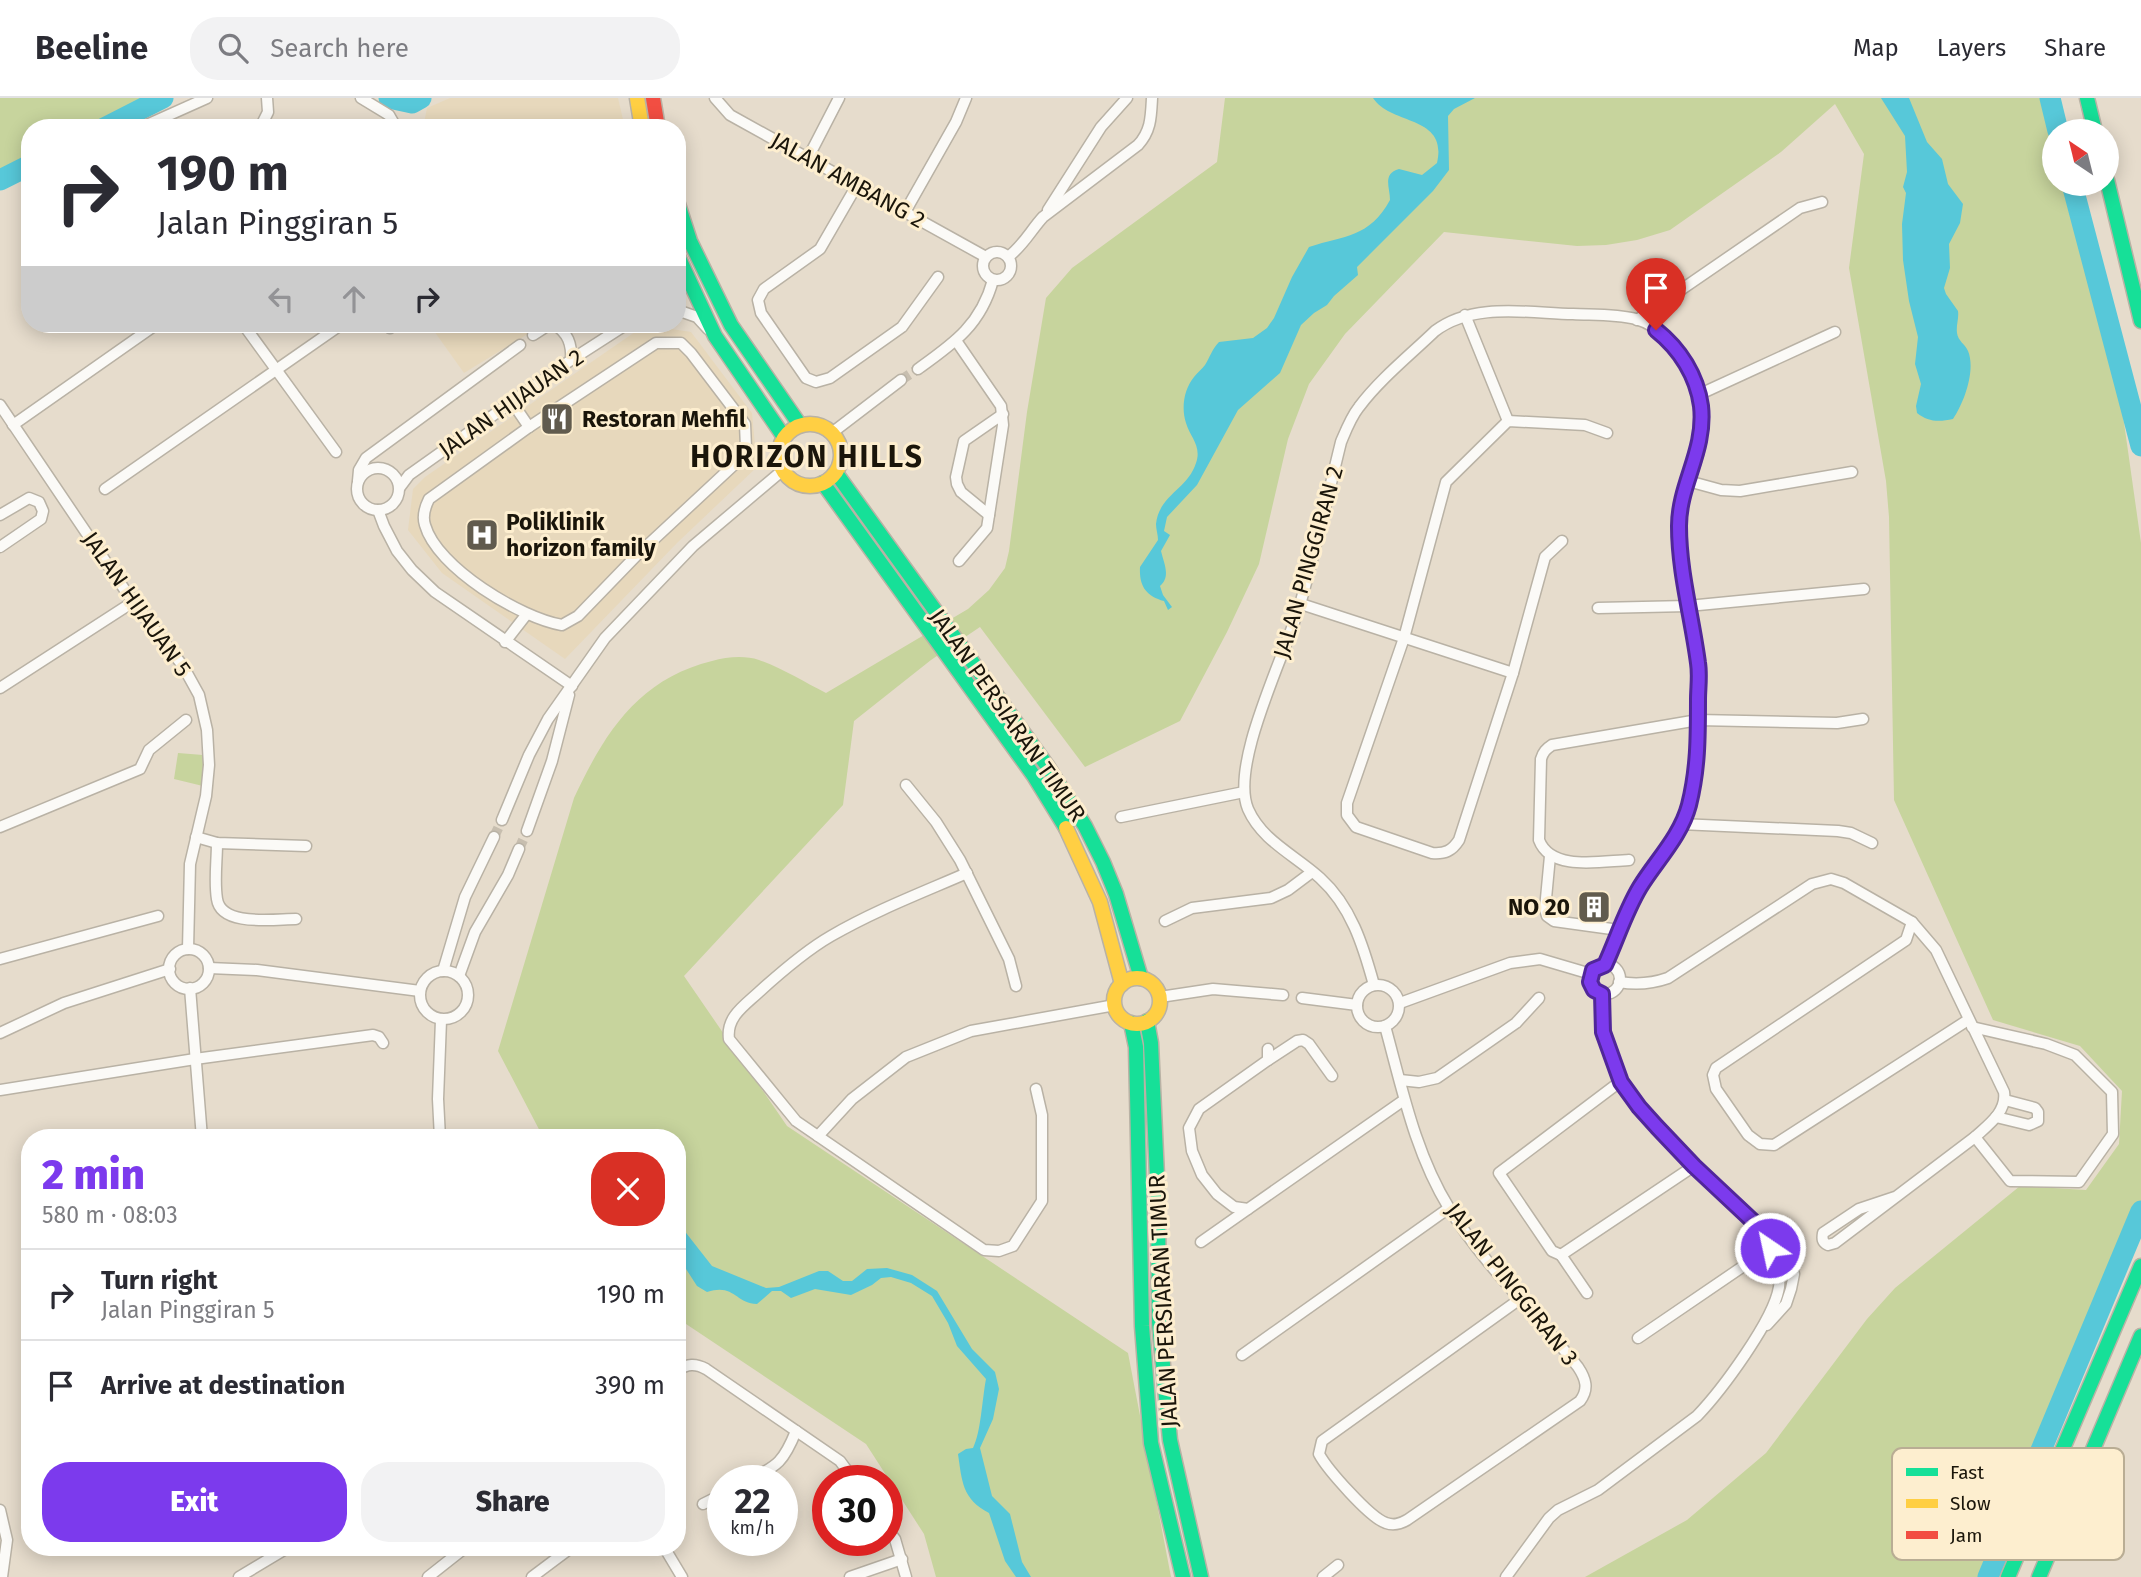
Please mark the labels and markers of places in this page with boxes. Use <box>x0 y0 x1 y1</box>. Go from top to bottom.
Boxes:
pin <box>1626 258 1686 330</box>
restaurant icon: Restoran Mehfil <box>538 400 576 438</box>
place label: Restoran Mehfil <box>582 405 746 433</box>
place label: Poliklinik horizon family <box>506 508 657 562</box>
hospital icon: Poliklinik horizon family <box>463 516 501 554</box>
building icon: NO 20 <box>1575 888 1613 926</box>
place label: NO 20 <box>1508 893 1570 921</box>

